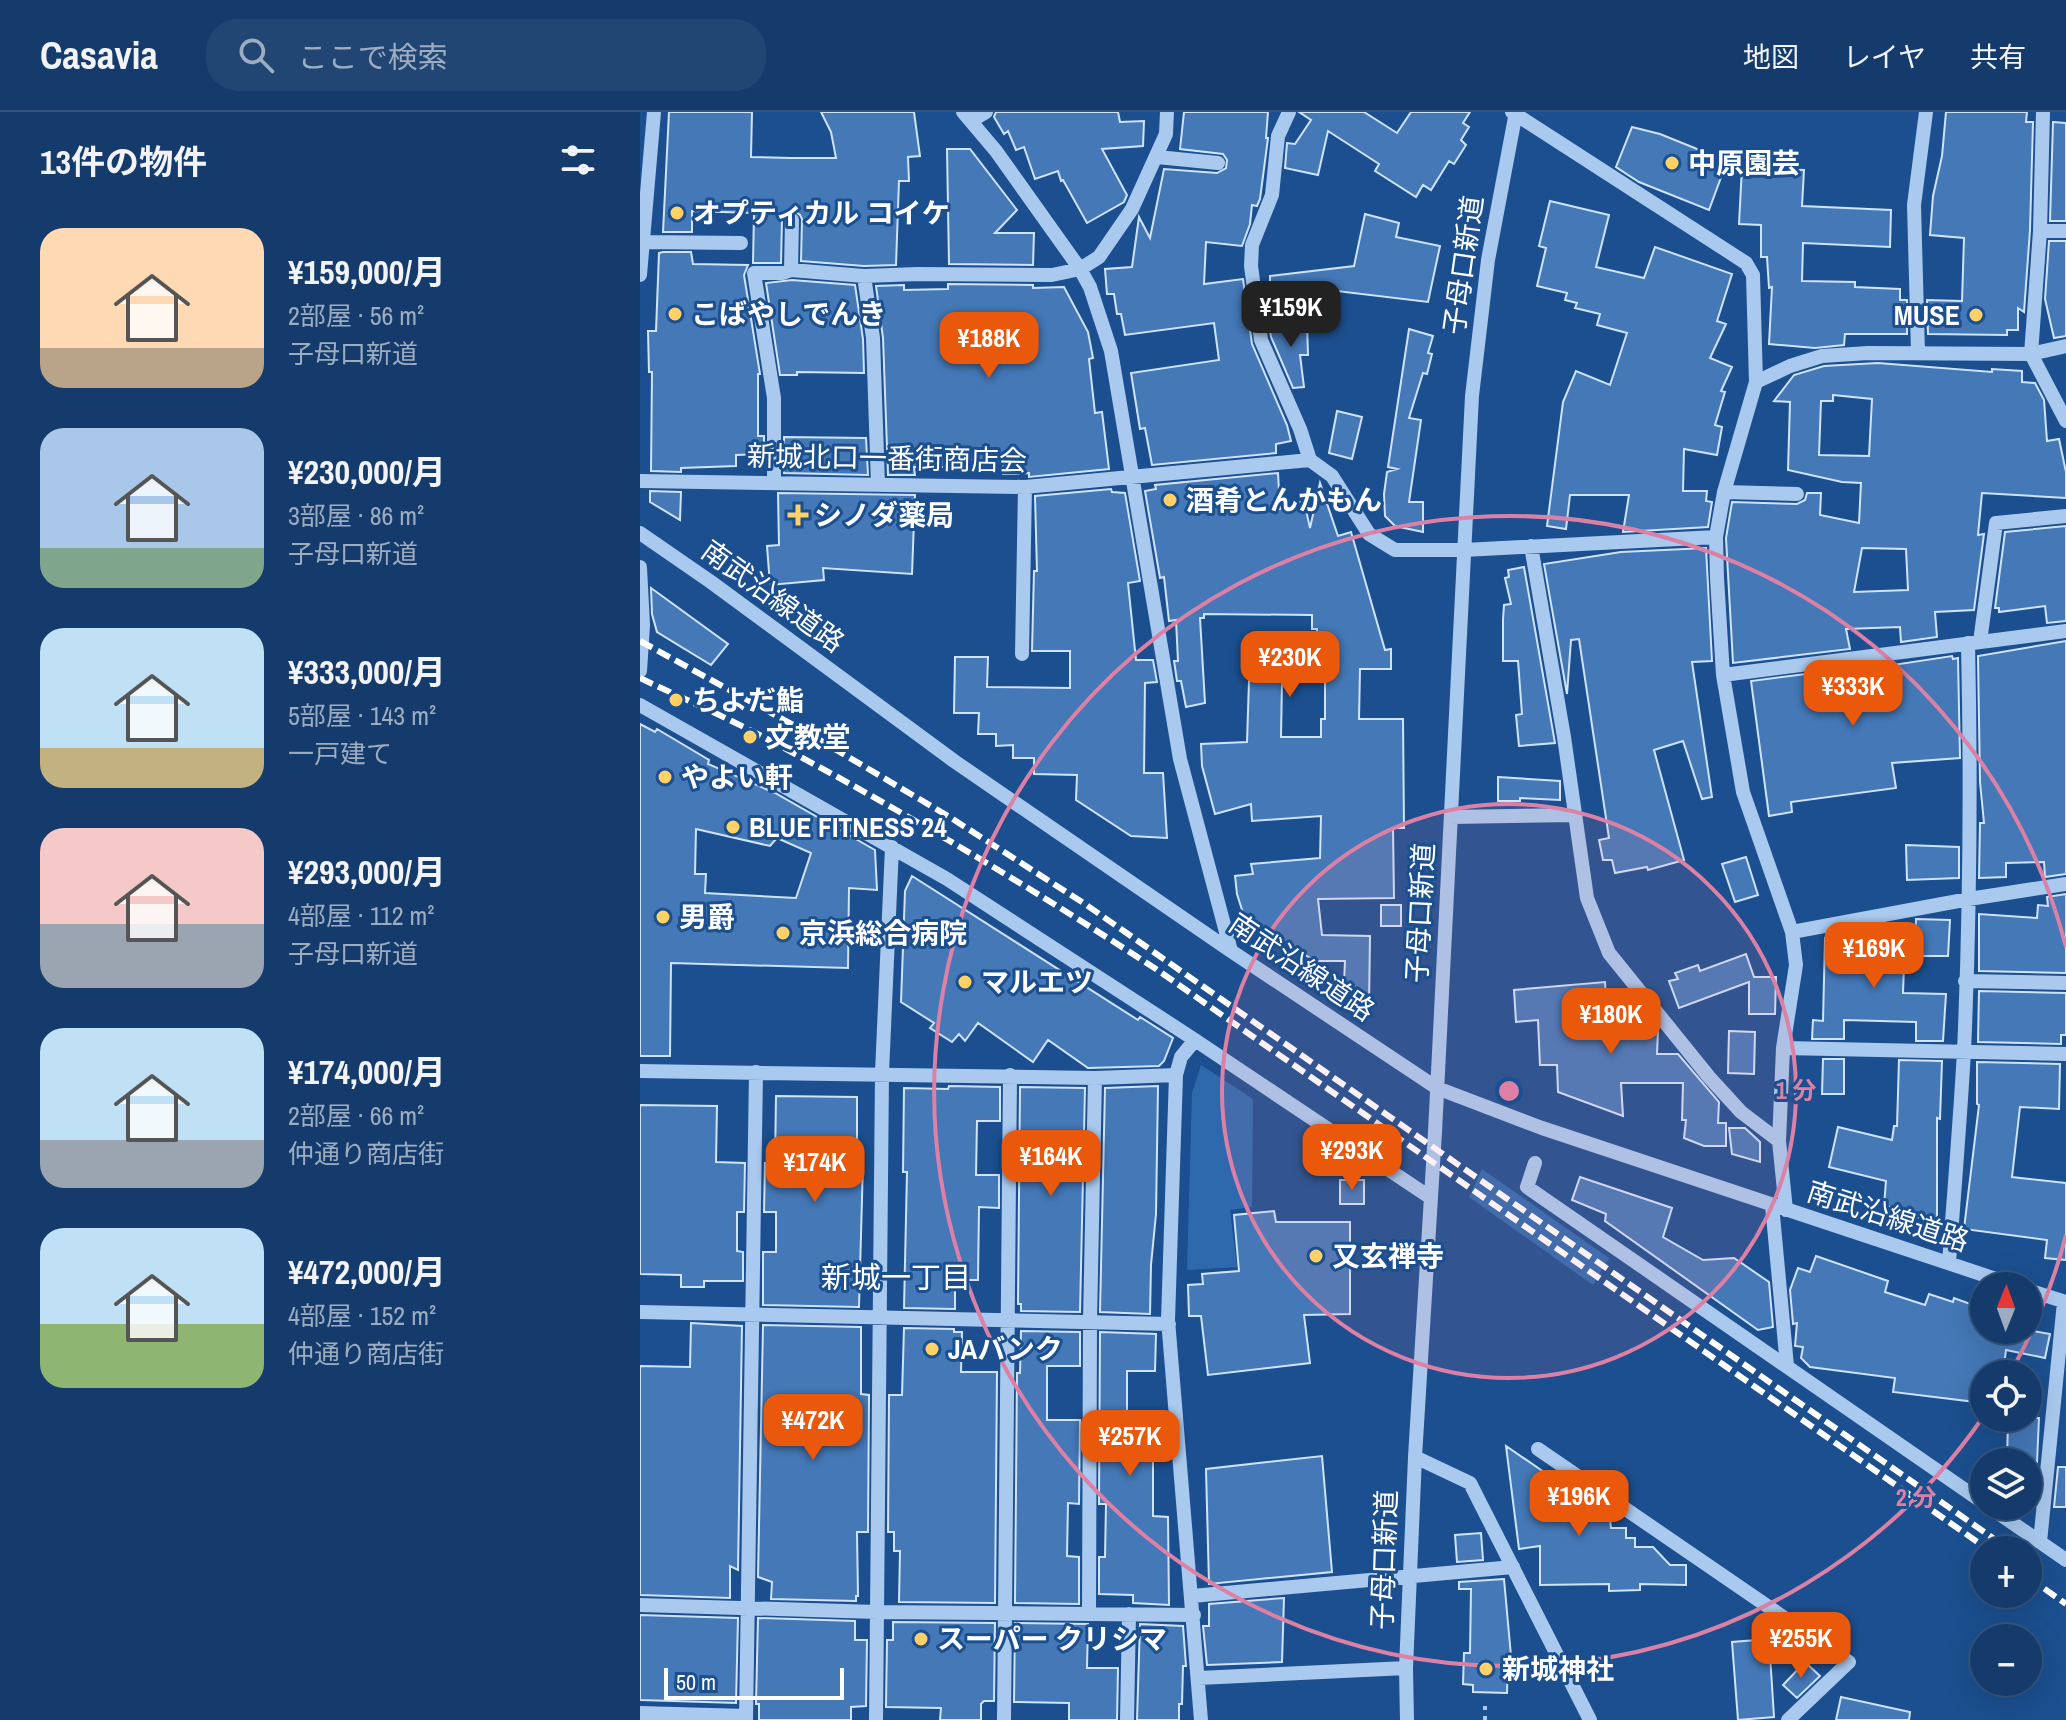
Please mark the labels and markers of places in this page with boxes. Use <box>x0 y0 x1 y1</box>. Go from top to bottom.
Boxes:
place label: 中原園芸 <box>1688 144 1800 182</box>
marker: 中原園芸 <box>1663 154 1681 172</box>
place label: オプティカル コイケ <box>693 194 950 232</box>
marker: オプティカル コイケ <box>668 204 686 222</box>
pin: ¥159K <box>1235 281 1347 349</box>
place label: こばやしでんき <box>691 295 886 333</box>
place label: MUSE <box>1894 296 1960 334</box>
marker: こばやしでんき <box>666 305 684 323</box>
marker: MUSE <box>1967 306 1985 324</box>
pin: ¥188K <box>933 312 1045 380</box>
place label: 酒肴とんかもん <box>1186 481 1382 519</box>
marker: 酒肴とんかもん <box>1161 491 1179 509</box>
place label: シノダ薬局 <box>814 496 954 534</box>
marker: シノダ薬局 <box>789 506 807 524</box>
pin: ¥230K <box>1234 631 1346 699</box>
pin: ¥333K <box>1797 660 1909 728</box>
place label: ちよだ鮨 <box>692 681 804 719</box>
marker: ちよだ鮨 <box>667 691 685 709</box>
place label: 文教堂 <box>766 718 850 756</box>
marker: 文教堂 <box>741 728 759 746</box>
place label: やよい軒 <box>681 758 793 796</box>
marker: やよい軒 <box>656 768 674 786</box>
place label: BLUE FITNESS 24 <box>749 808 947 846</box>
marker: BLUE FITNESS 24 <box>724 818 742 836</box>
place label: 男爵 <box>679 898 735 936</box>
marker: 男爵 <box>654 908 672 926</box>
place label: 京浜総合病院 <box>799 914 967 952</box>
pin: ¥169K <box>1818 922 1930 990</box>
marker: 京浜総合病院 <box>774 924 792 942</box>
place label: マルエツ <box>981 963 1093 1001</box>
marker: マルエツ <box>956 973 974 991</box>
pin: ¥180K <box>1555 988 1667 1056</box>
centre of rings <box>1495 1077 1523 1105</box>
pin: ¥293K <box>1296 1124 1408 1192</box>
pin: ¥164K <box>995 1130 1107 1198</box>
pin: ¥174K <box>759 1136 871 1204</box>
place label: 又玄禅寺 <box>1332 1237 1444 1275</box>
marker: 又玄禅寺 <box>1307 1247 1325 1265</box>
place label: JAバンク <box>948 1330 1063 1368</box>
marker: JAバンク <box>923 1340 941 1358</box>
pin: ¥472K <box>757 1394 869 1462</box>
pin: ¥257K <box>1074 1410 1186 1478</box>
pin: ¥196K <box>1523 1470 1635 1538</box>
pin: ¥255K <box>1745 1612 1857 1680</box>
place label: スーパー クリシマ <box>937 1620 1167 1658</box>
marker: スーパー クリシマ <box>912 1630 930 1648</box>
place label: 新城神社 <box>1502 1650 1614 1688</box>
marker: 新城神社 <box>1477 1660 1495 1678</box>

